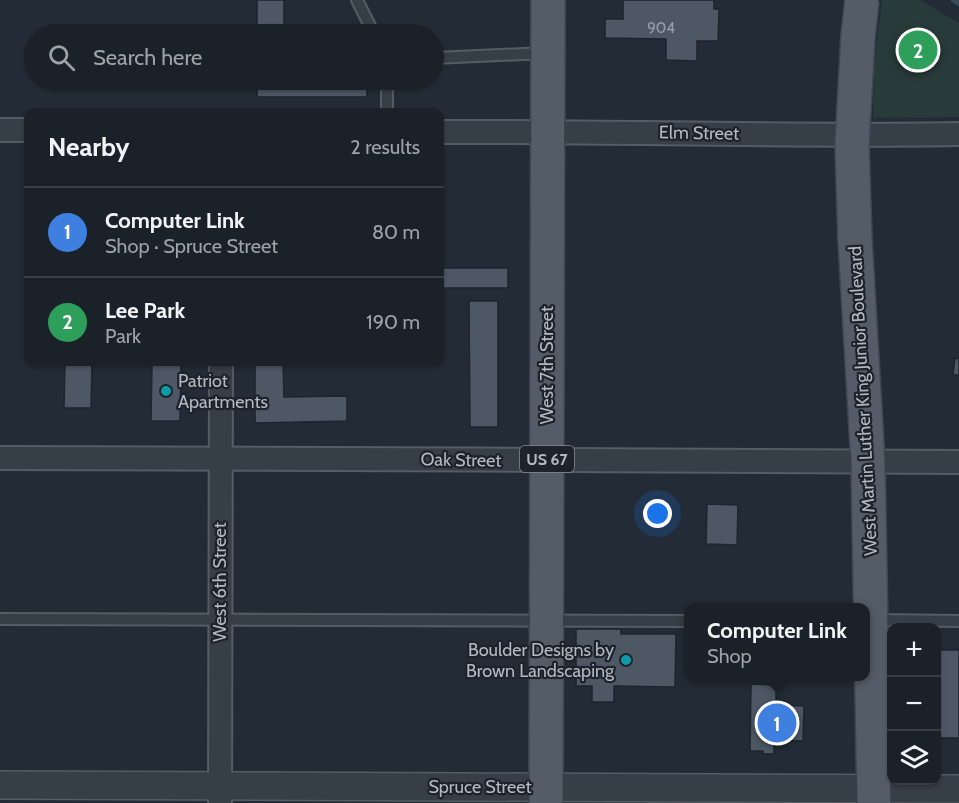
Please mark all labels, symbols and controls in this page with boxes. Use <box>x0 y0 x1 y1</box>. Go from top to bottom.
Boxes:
house number: 904 <box>647 19 675 37</box>
search box <box>24 24 444 90</box>
pin: 2 <box>898 28 938 72</box>
icon: search <box>45 41 78 74</box>
text: Search here <box>93 44 202 71</box>
street label: Elm Street <box>659 121 739 145</box>
text: Nearby <box>48 131 129 163</box>
text: 2 results <box>350 135 420 159</box>
text: Computer Link <box>105 207 245 234</box>
text: 1 <box>64 220 71 244</box>
text: 80 m <box>372 220 420 244</box>
text: Shop · Spruce Street <box>105 234 278 258</box>
street label: West Martin Luther King Junior Boulevard <box>844 246 882 556</box>
text: Lee Park <box>105 297 185 324</box>
street label: West 7th Street <box>536 306 558 424</box>
text: 2 <box>62 310 73 334</box>
text: 190 m <box>366 310 420 334</box>
text: Park <box>105 324 141 348</box>
place label: Patriot Apartments <box>178 370 268 413</box>
marker: Patriot Apartments <box>159 384 173 398</box>
road number: US 67 <box>520 446 574 472</box>
street label: Oak Street <box>420 448 502 472</box>
your location <box>643 499 672 528</box>
street label: West 6th Street <box>209 522 231 642</box>
popup <box>684 603 870 681</box>
text: Computer Link <box>707 617 847 644</box>
map controls <box>887 623 941 785</box>
button: + <box>887 623 941 677</box>
place label: Boulder Designs by Brown Landscaping <box>466 639 615 682</box>
text: Shop <box>707 644 752 668</box>
marker: Boulder Designs by Brown Landscaping <box>619 653 633 667</box>
button: − <box>887 677 941 731</box>
pin: 1 <box>758 700 796 746</box>
button: layers <box>887 731 941 785</box>
street label: Spruce Street <box>428 776 532 798</box>

